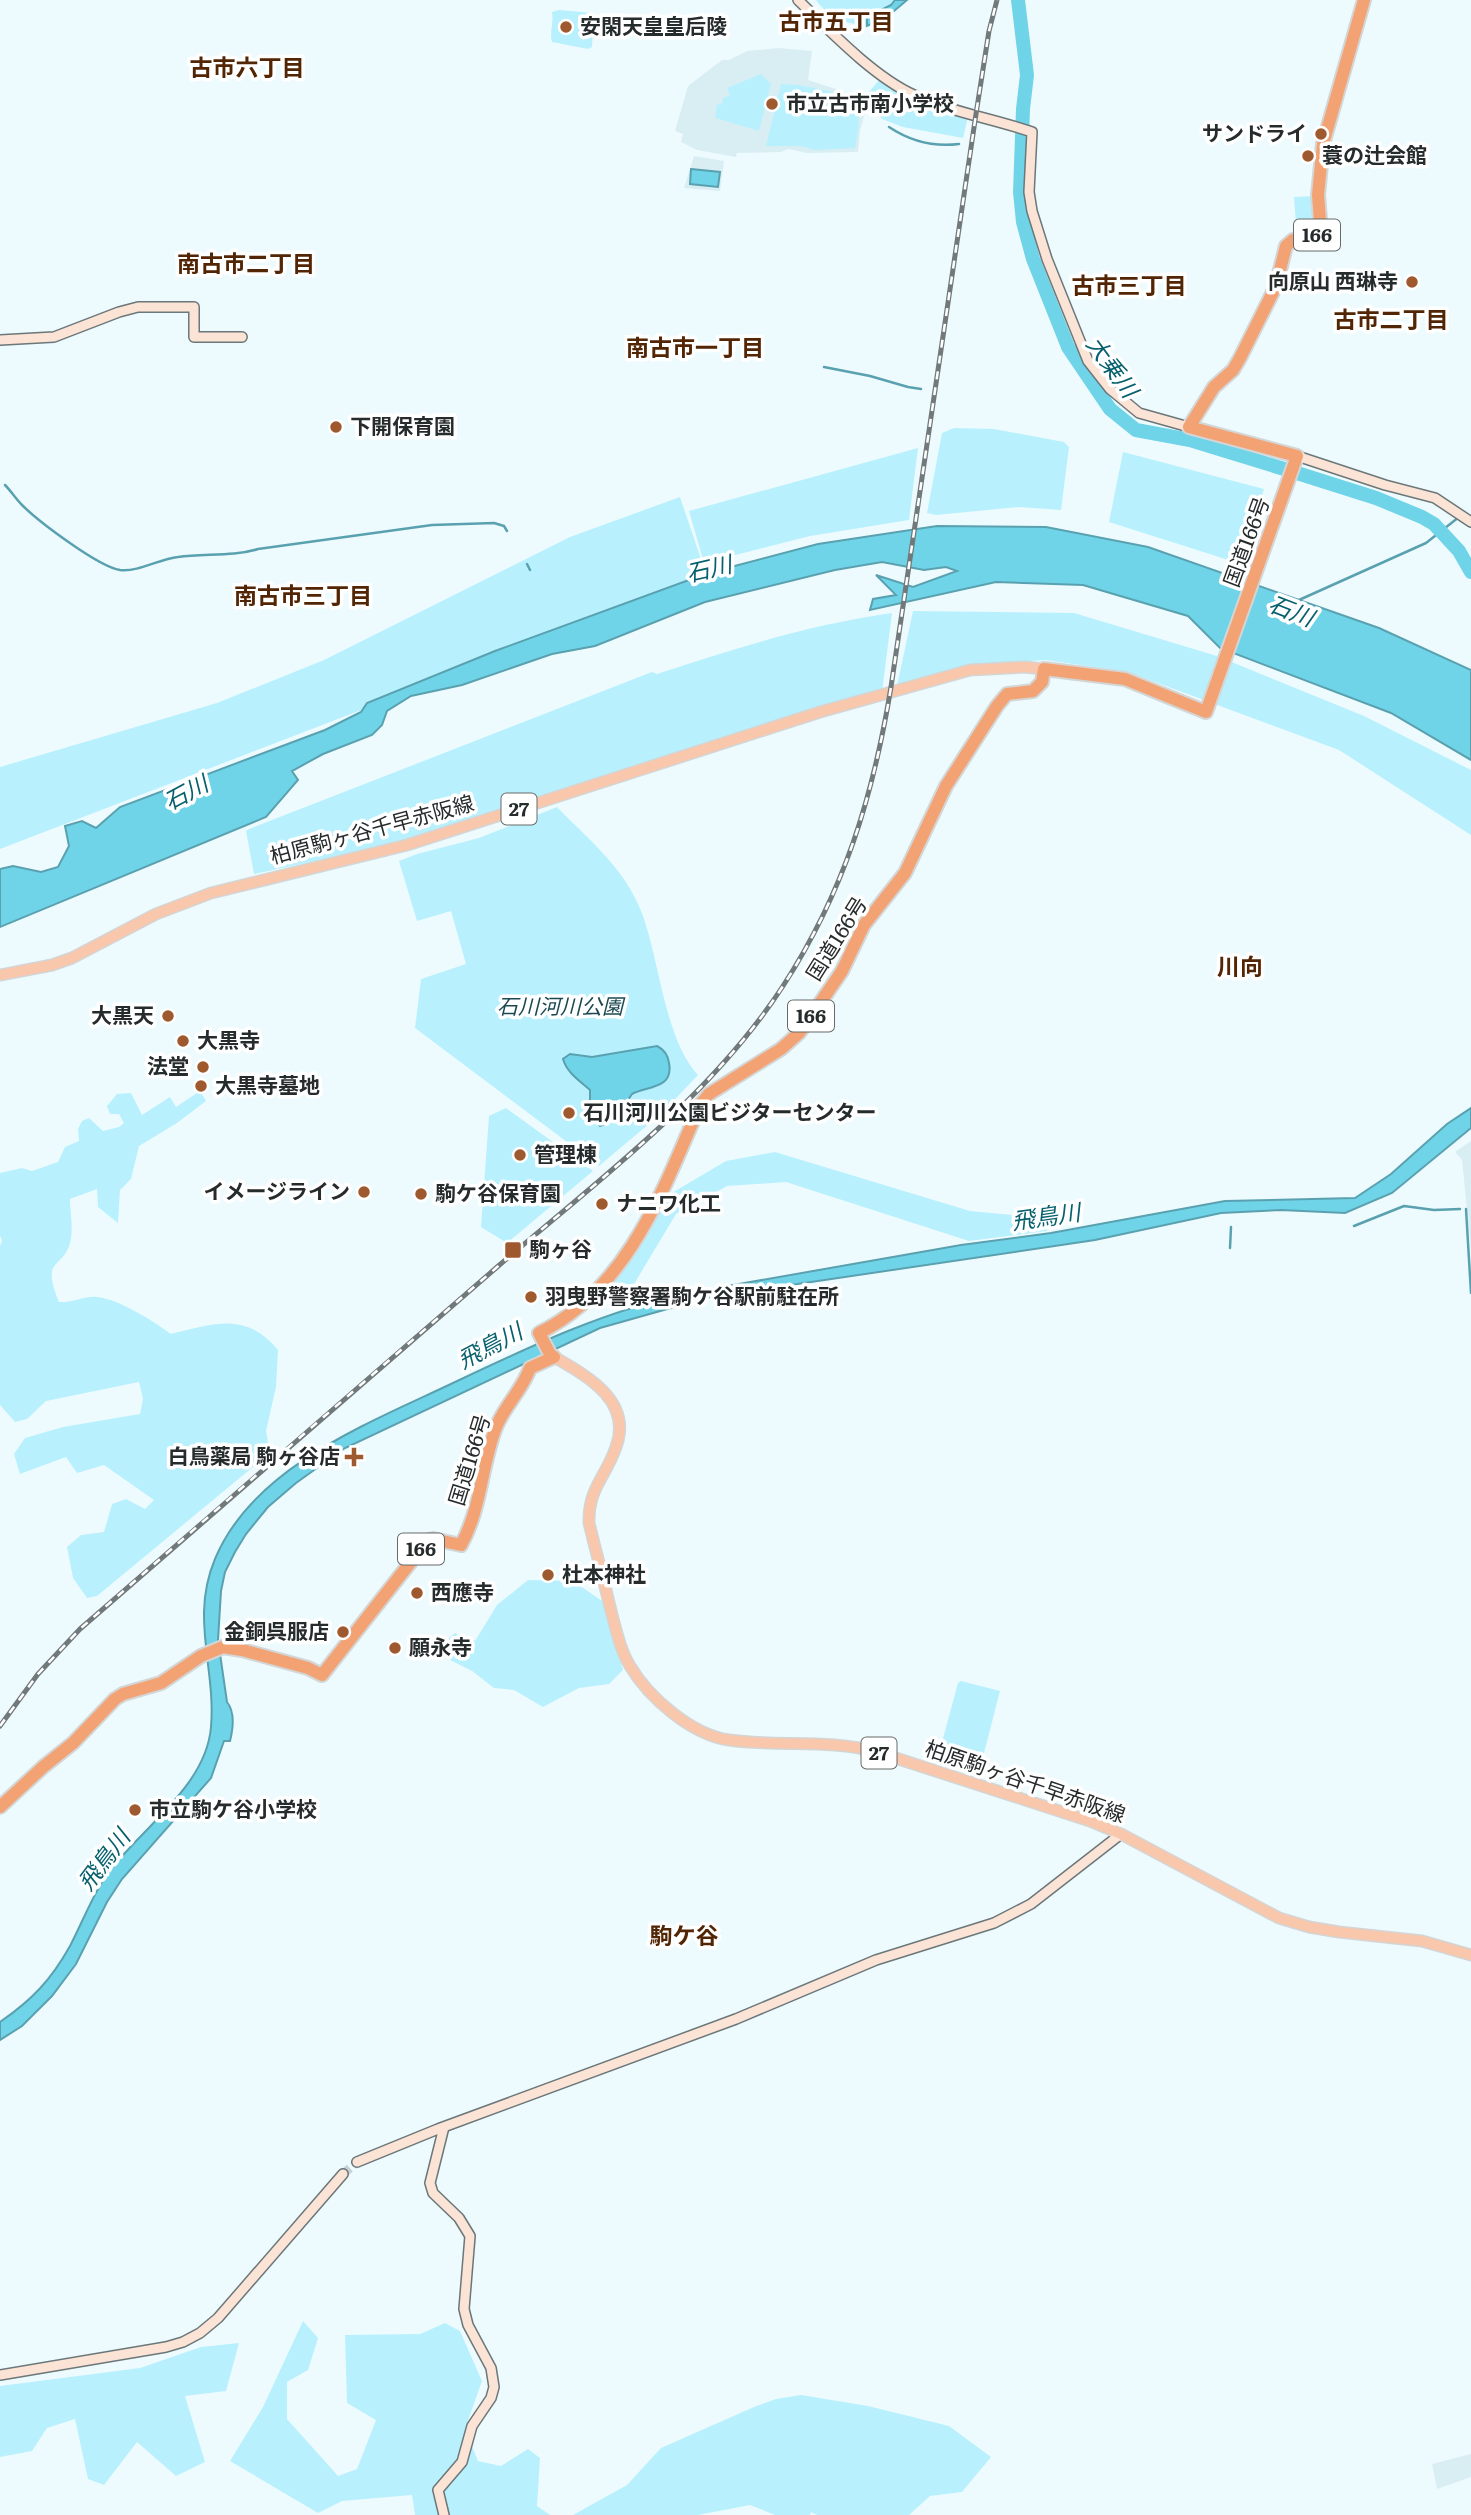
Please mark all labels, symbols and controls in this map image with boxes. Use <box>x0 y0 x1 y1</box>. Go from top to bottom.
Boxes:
district label: 古市五丁目 <box>779 3 894 37</box>
place label: 安閑天皇皇后陵 <box>580 9 727 40</box>
marker: 安閑天皇皇后陵 <box>558 19 574 35</box>
district label: 古市六丁目 <box>190 49 305 83</box>
place label: 市立古市南小学校 <box>786 86 954 117</box>
marker: 市立古市南小学校 <box>764 96 780 112</box>
place label: サンドライ <box>1202 116 1307 147</box>
marker: サンドライ <box>1313 126 1329 142</box>
place label: 蓑の辻会館 <box>1322 138 1427 169</box>
marker: 蓑の辻会館 <box>1300 148 1316 164</box>
road number: 166 <box>1294 219 1340 250</box>
district label: 南古市二丁目 <box>177 245 315 279</box>
place label: 向原山 西琳寺 <box>1268 264 1398 295</box>
district label: 古市三丁目 <box>1072 267 1187 301</box>
marker: 向原山 西琳寺 <box>1404 274 1420 290</box>
district label: 古市二丁目 <box>1334 301 1449 335</box>
water label: 大乗川 <box>1080 328 1149 406</box>
district label: 南古市一丁目 <box>626 329 764 363</box>
place label: 下開保育園 <box>350 409 455 440</box>
marker: 下開保育園 <box>328 419 344 435</box>
street label: 国道166号 <box>1214 492 1275 591</box>
water label: 石川 <box>682 545 738 589</box>
district label: 南古市三丁目 <box>234 577 372 611</box>
water label: 石川 <box>1264 585 1322 634</box>
water label: 石川 <box>157 764 216 817</box>
street label: 柏原駒ヶ谷千早赤阪線 <box>266 785 477 870</box>
road number: 27 <box>502 794 536 824</box>
street label: 国道166号 <box>797 890 873 986</box>
district label: 川向 <box>1217 948 1263 982</box>
park label: 石川河川公園 <box>497 989 626 1020</box>
place label: 大黒天 <box>91 998 154 1029</box>
road number: 166 <box>788 1000 834 1032</box>
marker: 大黒天 <box>160 1008 176 1024</box>
place label: 大黒寺 <box>197 1023 260 1054</box>
marker: 大黒寺 <box>175 1033 191 1049</box>
place label: 法堂 <box>147 1049 189 1080</box>
marker: 法堂 <box>195 1059 211 1075</box>
place label: 大黒寺墓地 <box>215 1068 320 1099</box>
marker: 大黒寺墓地 <box>193 1078 209 1094</box>
place label: 石川河川公園ビジターセンター <box>583 1095 877 1126</box>
marker: 石川河川公園ビジターセンター <box>561 1105 577 1121</box>
place label: 管理棟 <box>534 1137 597 1168</box>
marker: 管理棟 <box>512 1147 528 1163</box>
place label: イメージライン <box>203 1174 350 1205</box>
place label: 駒ケ谷保育園 <box>435 1176 561 1207</box>
marker: イメージライン <box>356 1184 372 1200</box>
marker: 駒ケ谷保育園 <box>413 1186 429 1202</box>
place label: ナニワ化工 <box>616 1186 721 1217</box>
water label: 飛鳥川 <box>1009 1193 1085 1237</box>
marker: ナニワ化工 <box>594 1196 610 1212</box>
place label: 駒ヶ谷 <box>529 1232 592 1263</box>
marker: 駒ヶ谷 <box>503 1240 523 1260</box>
place label: 羽曳野警察署駒ケ谷駅前駐在所 <box>545 1279 839 1310</box>
marker: 羽曳野警察署駒ケ谷駅前駐在所 <box>523 1289 539 1305</box>
water label: 飛鳥川 <box>451 1312 530 1375</box>
street label: 国道166号 <box>439 1410 496 1509</box>
place label: 白鳥薬局 駒ヶ谷店 <box>168 1439 340 1470</box>
marker: 白鳥薬局 駒ヶ谷店 <box>346 1449 362 1465</box>
road number: 166 <box>398 1534 444 1564</box>
place label: 杜本神社 <box>562 1557 646 1588</box>
marker: 杜本神社 <box>540 1567 556 1583</box>
place label: 西應寺 <box>431 1575 494 1606</box>
marker: 西應寺 <box>409 1585 425 1601</box>
place label: 金銅呉服店 <box>224 1614 329 1645</box>
marker: 金銅呉服店 <box>335 1624 351 1640</box>
place label: 願永寺 <box>409 1630 472 1661</box>
marker: 願永寺 <box>387 1640 403 1656</box>
street label: 柏原駒ヶ谷千早赤阪線 <box>921 1731 1130 1828</box>
road number: 27 <box>862 1737 896 1768</box>
place label: 市立駒ケ谷小学校 <box>149 1792 317 1823</box>
marker: 市立駒ケ谷小学校 <box>127 1802 143 1818</box>
water label: 飛鳥川 <box>68 1819 139 1897</box>
district label: 駒ケ谷 <box>650 1917 719 1951</box>

